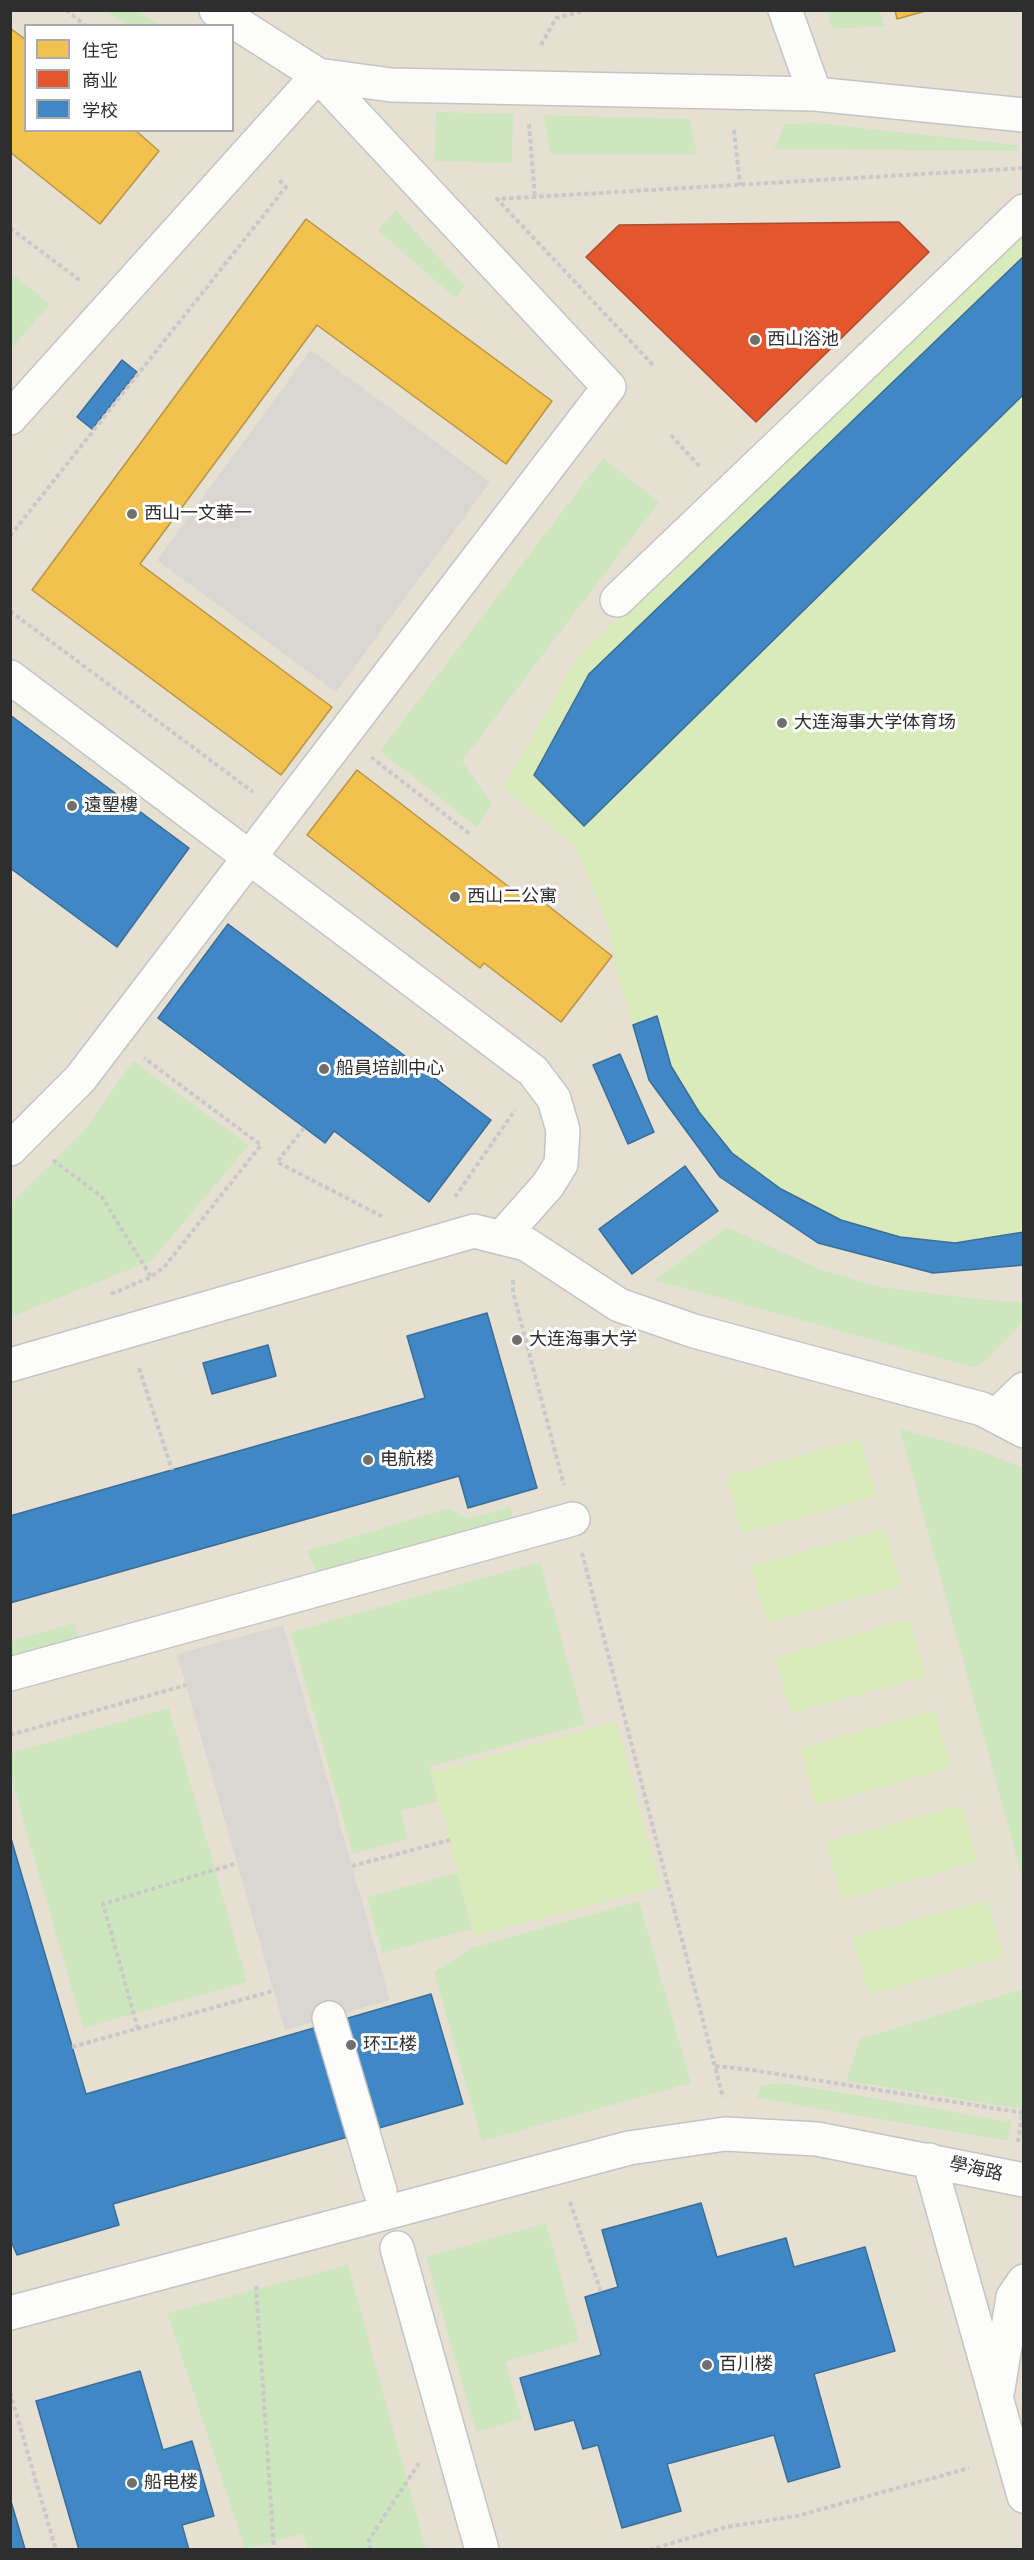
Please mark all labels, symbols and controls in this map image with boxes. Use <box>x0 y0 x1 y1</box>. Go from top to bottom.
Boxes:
legend <box>24 24 234 132</box>
text: 住宅 <box>82 41 118 62</box>
text: 商业 <box>82 71 118 92</box>
text: 学校 <box>82 101 118 122</box>
place label: 西山浴池 <box>767 329 839 351</box>
marker: 西山浴池 <box>748 333 762 347</box>
place label: 西山一文華一 <box>144 503 252 525</box>
marker: 西山一文華一 <box>125 507 139 521</box>
place label: 大连海事大学体育场 <box>794 712 956 734</box>
marker: 大连海事大学体育场 <box>775 716 789 730</box>
place label: 遠朢樓 <box>84 795 138 817</box>
marker: 遠朢樓 <box>65 799 79 813</box>
place label: 西山二公寓 <box>467 886 557 908</box>
marker: 西山二公寓 <box>448 890 462 904</box>
place label: 船員培訓中心 <box>336 1058 444 1080</box>
marker: 船員培訓中心 <box>317 1062 331 1076</box>
place label: 大连海事大学 <box>529 1329 637 1351</box>
marker: 大连海事大学 <box>510 1333 524 1347</box>
place label: 电航楼 <box>380 1449 434 1471</box>
marker: 电航楼 <box>361 1453 375 1467</box>
place label: 环工楼 <box>363 2034 417 2056</box>
marker: 环工楼 <box>344 2038 358 2052</box>
street label: 學海路 <box>947 2154 1005 2186</box>
place label: 百川楼 <box>719 2354 773 2376</box>
marker: 百川楼 <box>700 2358 714 2372</box>
place label: 船电楼 <box>144 2472 198 2494</box>
marker: 船电楼 <box>125 2476 139 2490</box>

